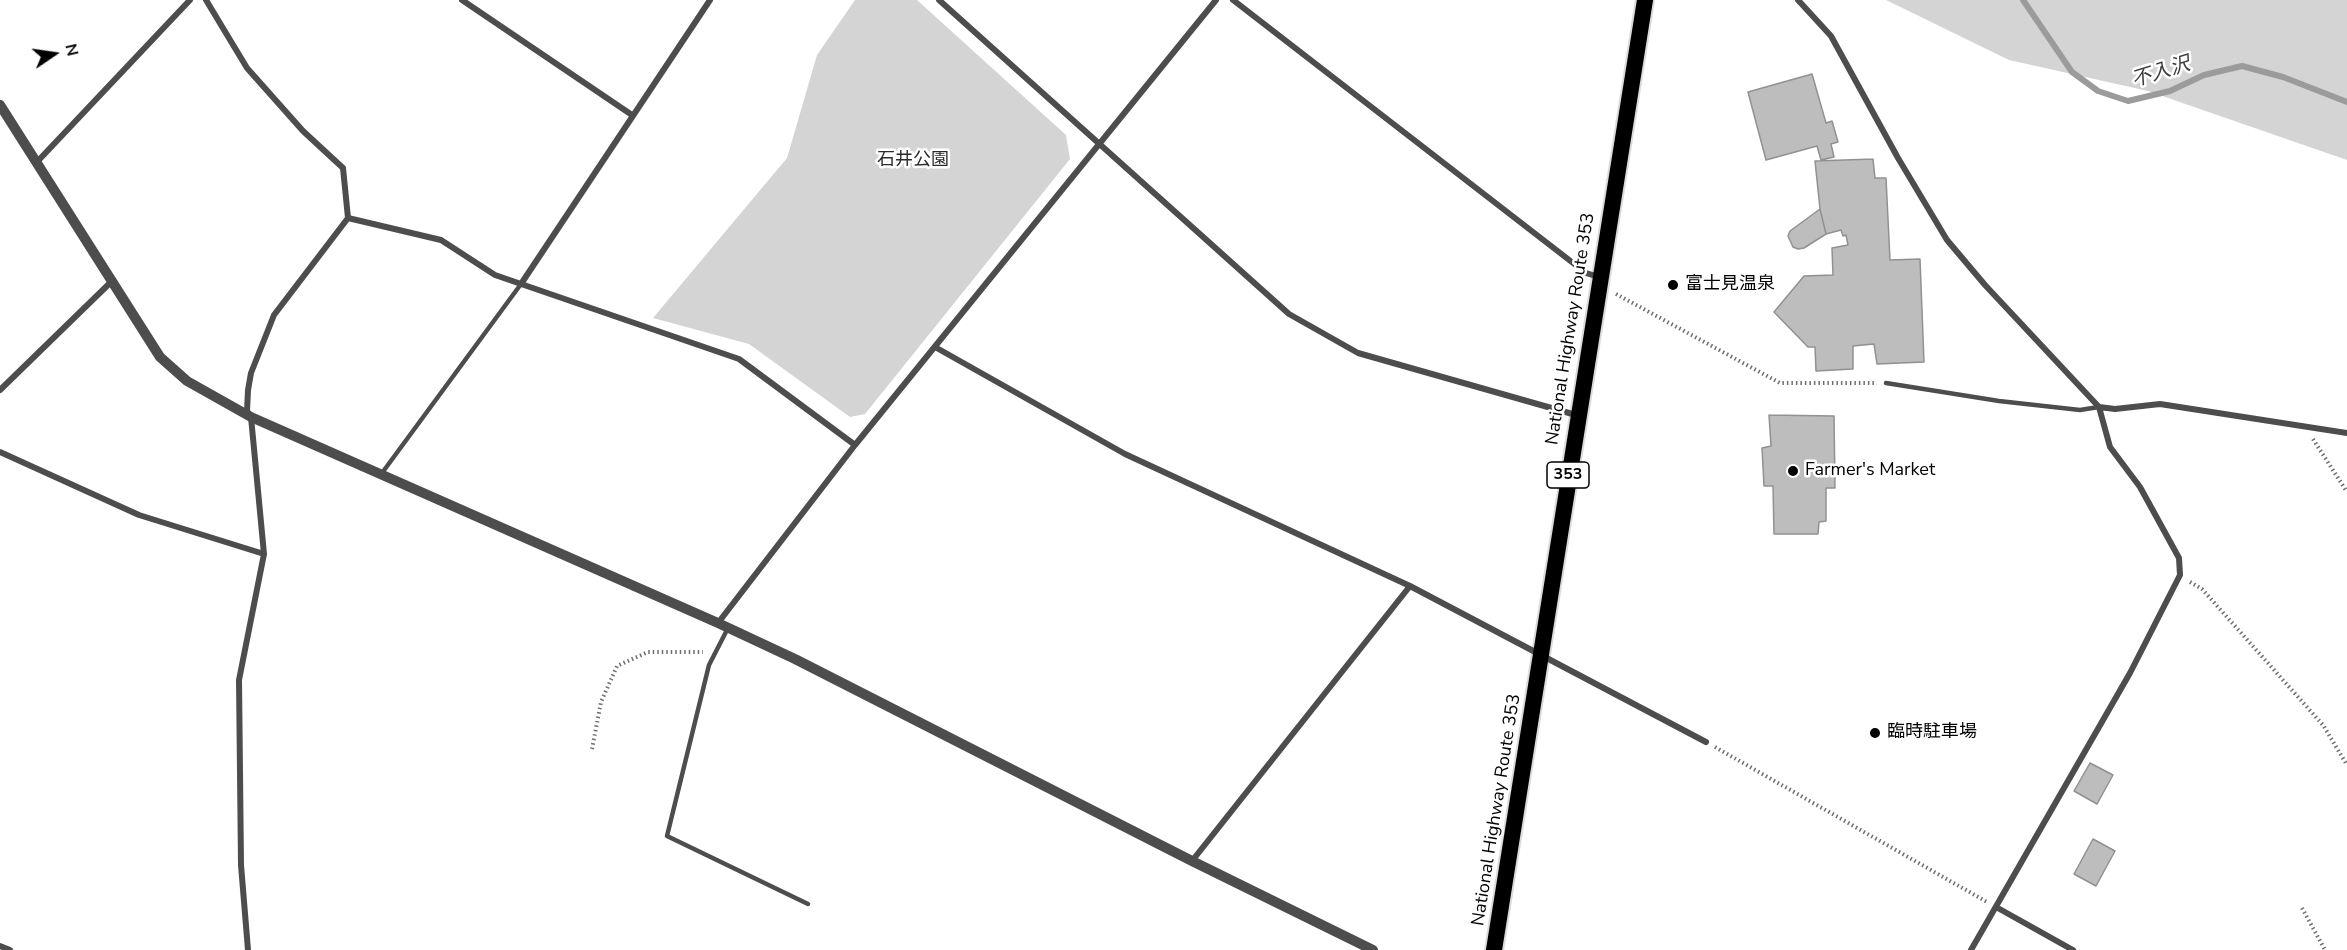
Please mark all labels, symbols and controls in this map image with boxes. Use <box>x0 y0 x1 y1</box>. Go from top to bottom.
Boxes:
north arrow <box>24 24 84 84</box>
text: N <box>59 42 84 58</box>
water label: 不入沢 <box>2129 53 2193 93</box>
park label: 石井公園 <box>877 150 949 172</box>
street label: National Highway Route 353 <box>1542 211 1600 447</box>
place label: 富士見温泉 <box>1685 274 1775 296</box>
marker: 富士見温泉 <box>1666 278 1680 292</box>
place label: Farmer's Market <box>1805 460 1935 482</box>
road number: 353 <box>1547 462 1589 488</box>
marker: Farmer's Market <box>1786 464 1800 478</box>
street label: National Highway Route 353 <box>1468 692 1526 928</box>
place label: 臨時駐車場 <box>1887 722 1977 744</box>
marker: 臨時駐車場 <box>1868 726 1882 740</box>

